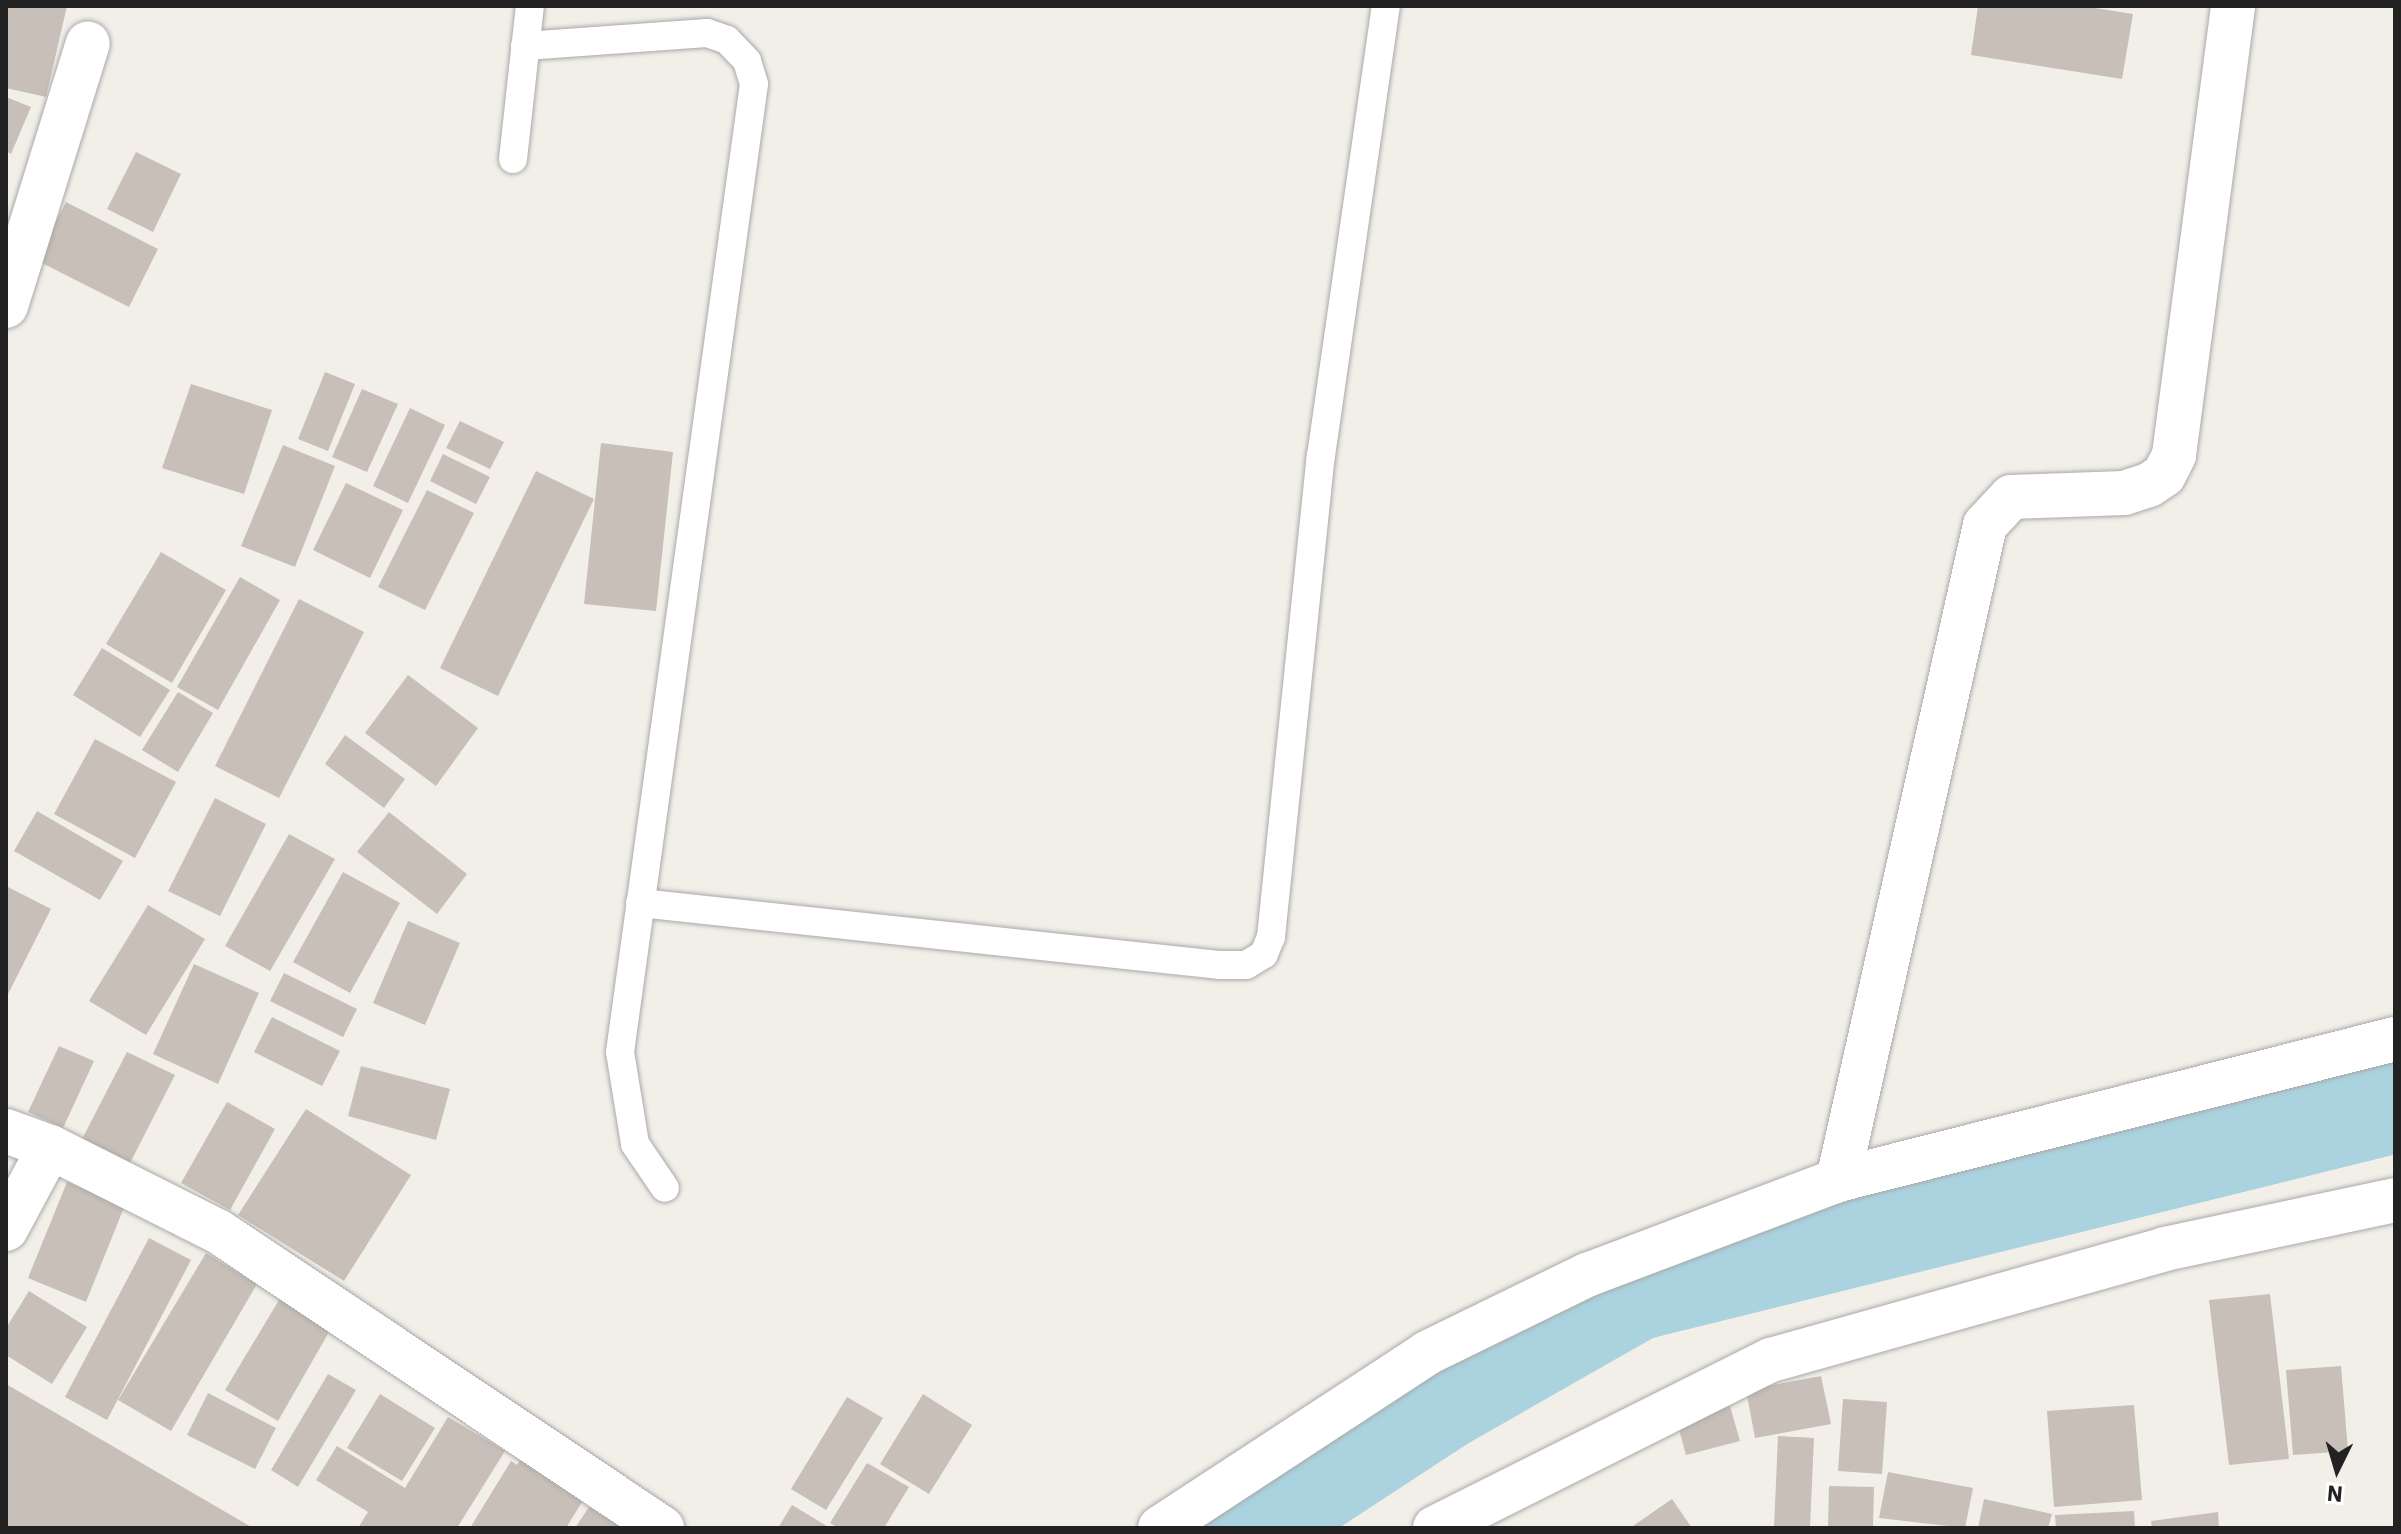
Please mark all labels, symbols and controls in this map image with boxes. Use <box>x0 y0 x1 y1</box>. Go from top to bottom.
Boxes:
north arrow <box>2297 1430 2377 1510</box>
text: N <box>2326 1479 2344 1510</box>

